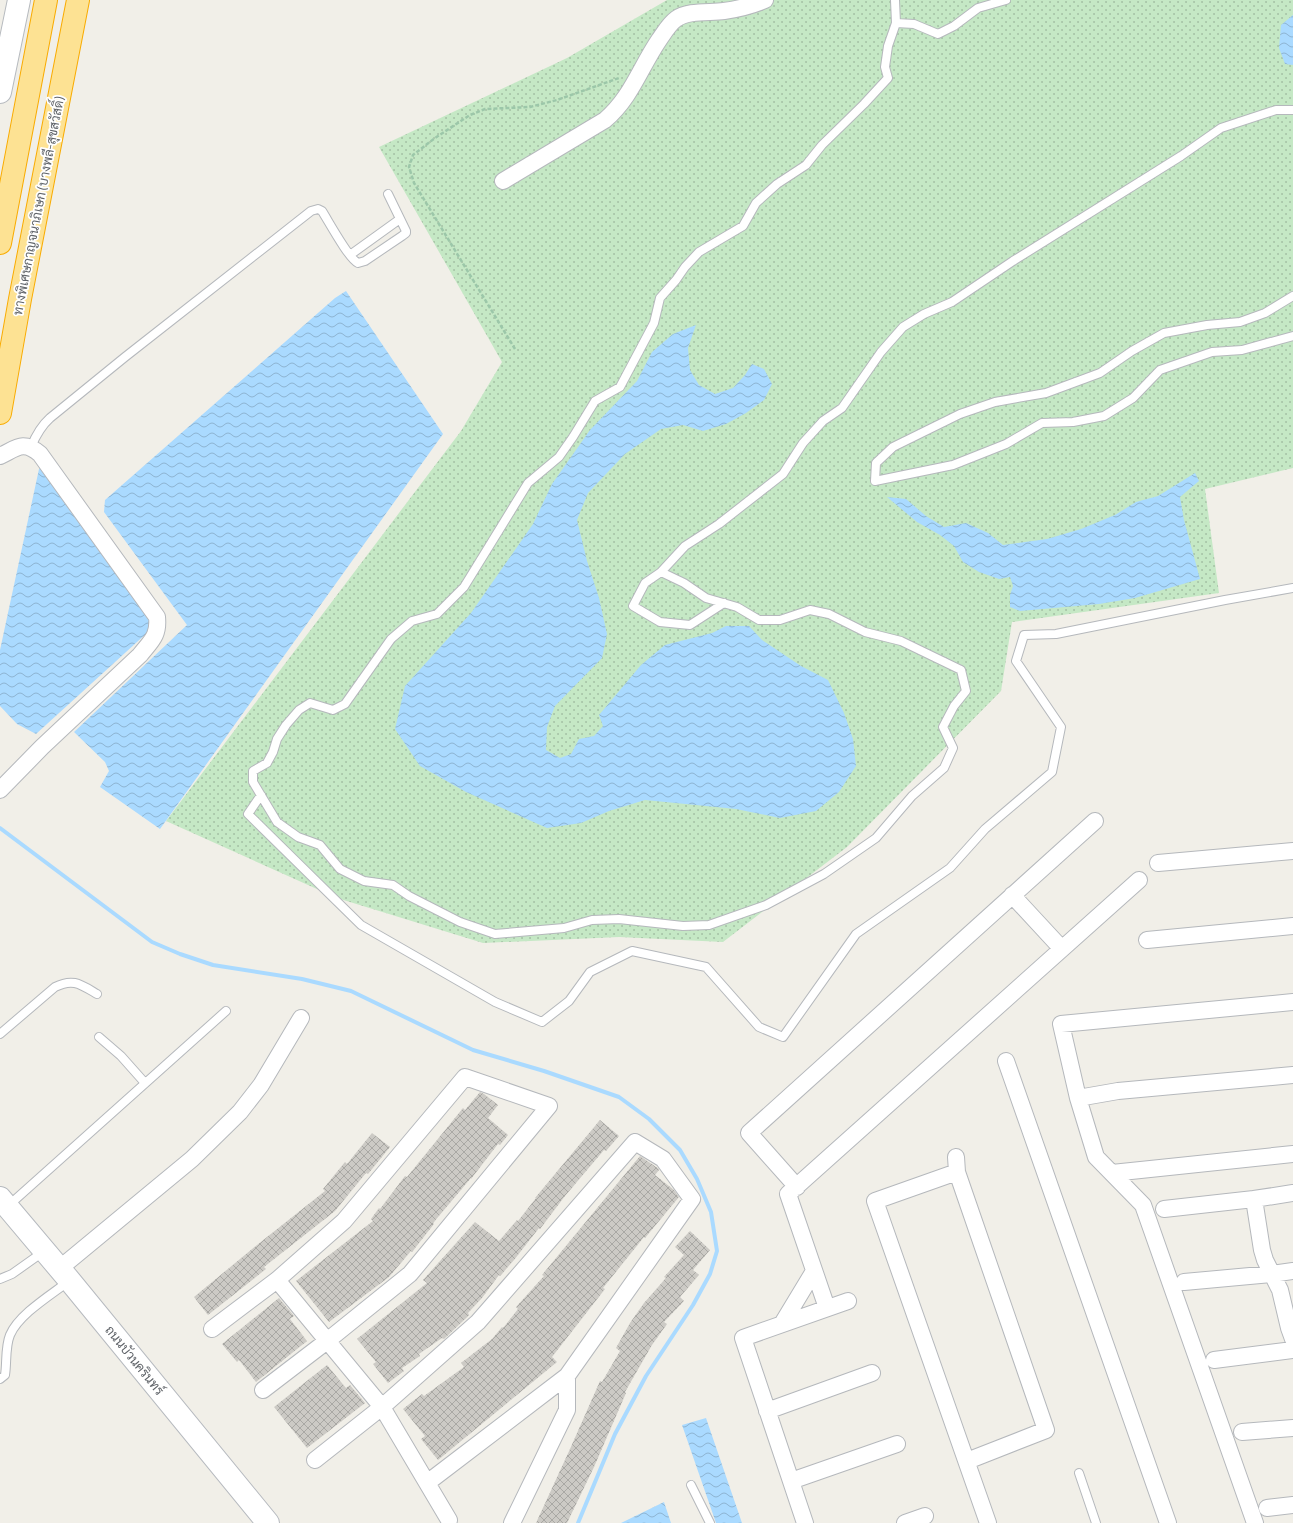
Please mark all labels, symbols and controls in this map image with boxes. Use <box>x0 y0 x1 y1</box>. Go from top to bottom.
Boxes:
street label: ทางพิเศษกาญจนาภิเษก (บางพลี-สุขสวัสดิ์) <box>5 94 69 317</box>
street label: ถนนบัวนครินทร์ <box>102 1321 169 1398</box>

